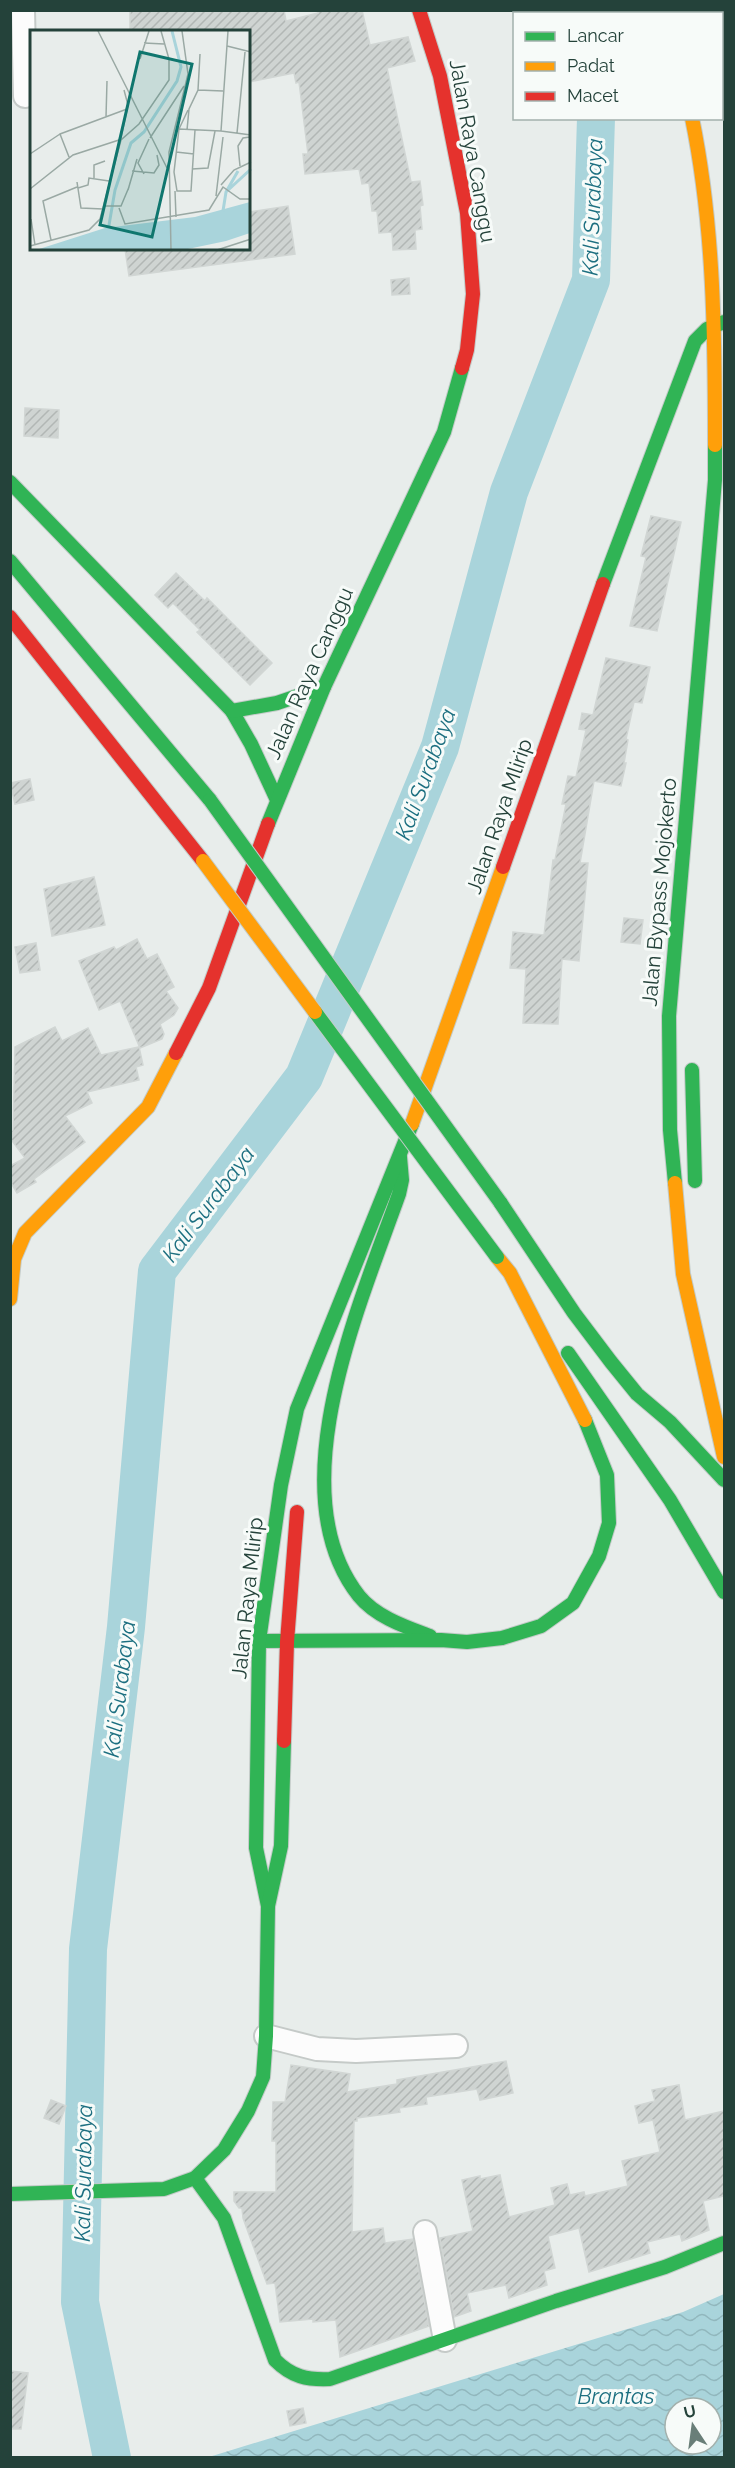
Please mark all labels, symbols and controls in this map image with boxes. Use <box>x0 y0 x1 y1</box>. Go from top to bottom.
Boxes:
legend <box>513 12 723 120</box>
text: Lancar <box>567 25 624 46</box>
inset map <box>30 30 250 250</box>
text: Padat <box>567 55 615 76</box>
street label: Jalan Raya Canggu <box>445 58 501 244</box>
text: Macet <box>567 85 619 106</box>
water label: Kali Surabaya <box>577 138 607 276</box>
street label: Jalan Raya Canggu <box>260 583 358 763</box>
water label: Kali Surabaya <box>389 705 461 843</box>
street label: Jalan Raya Mlirip <box>461 735 537 897</box>
street label: Jalan Bypass Mojokerto <box>637 777 681 1007</box>
water label: Kali Surabaya <box>156 1141 260 1267</box>
street label: Jalan Raya Mlirip <box>226 1516 268 1680</box>
water label: Kali Surabaya <box>98 1619 140 1759</box>
water label: Kali Surabaya <box>69 2104 97 2242</box>
water label: Brantas <box>577 2383 655 2409</box>
north arrow <box>663 2396 723 2456</box>
text: U <box>682 2401 698 2422</box>

